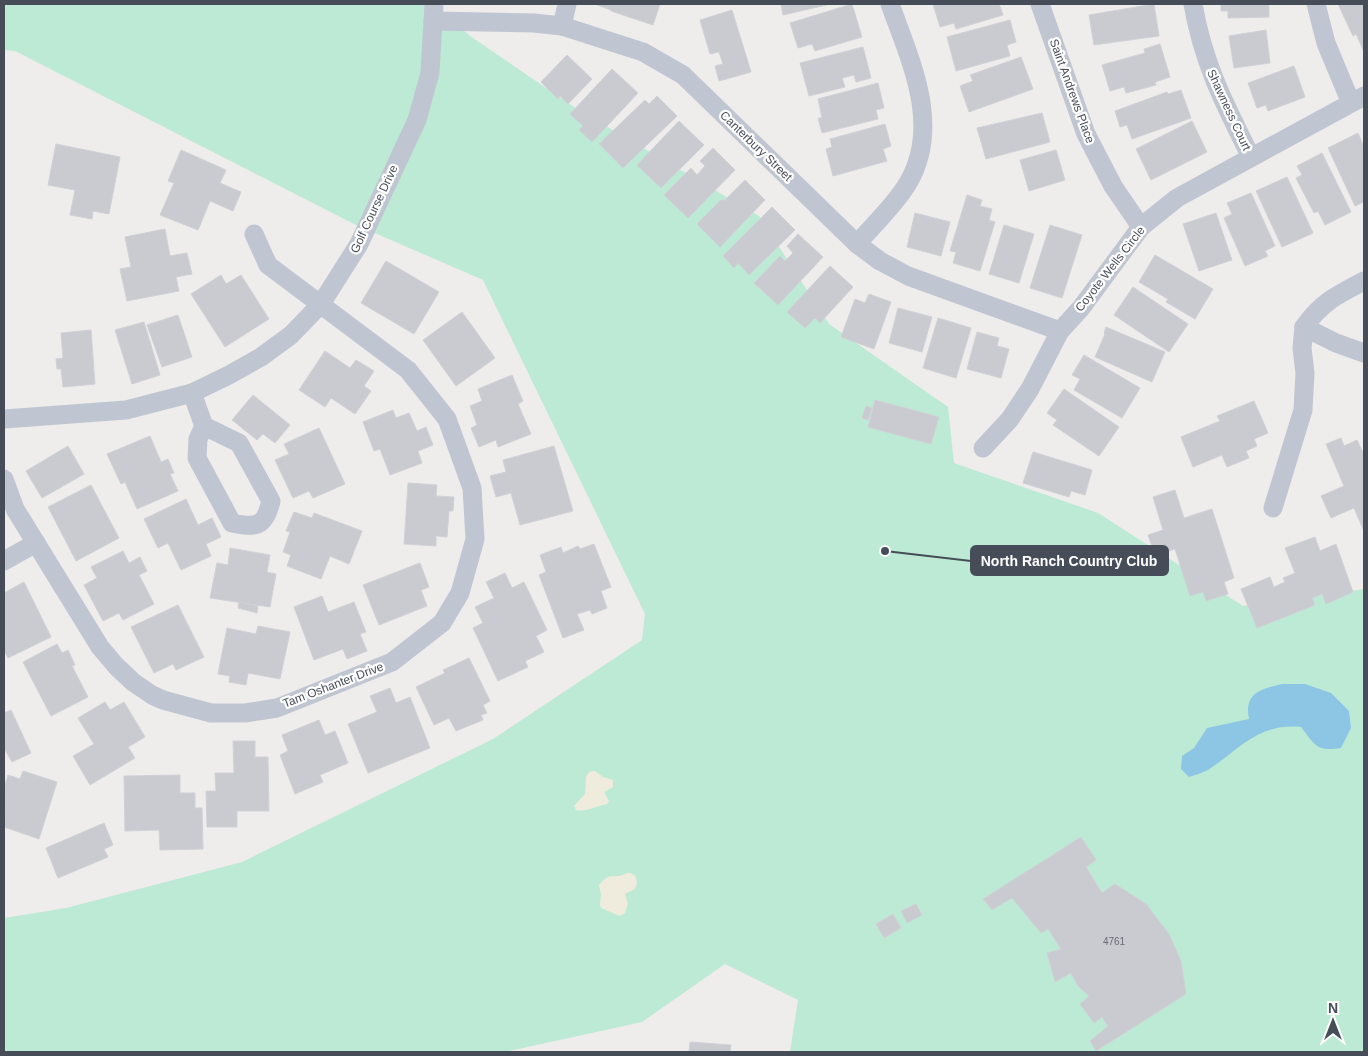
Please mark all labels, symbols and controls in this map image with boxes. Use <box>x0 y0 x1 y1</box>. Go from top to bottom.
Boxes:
street label: Saint Andrews Place <box>1047 37 1098 145</box>
street label: Shawness Court <box>1204 67 1254 153</box>
street label: Canterbury Street <box>717 108 795 184</box>
street label: Golf Course Drive <box>348 163 401 255</box>
street label: Coyote Wells Circle <box>1072 223 1148 314</box>
callout: North Ranch Country Club <box>971 546 1168 575</box>
text: North Ranch Country Club <box>981 553 1157 569</box>
street label: Tam Oshanter Drive <box>281 659 386 711</box>
house number: 4761 <box>1103 936 1126 947</box>
north arrow <box>1308 996 1358 1046</box>
text: N <box>1328 1000 1338 1016</box>

